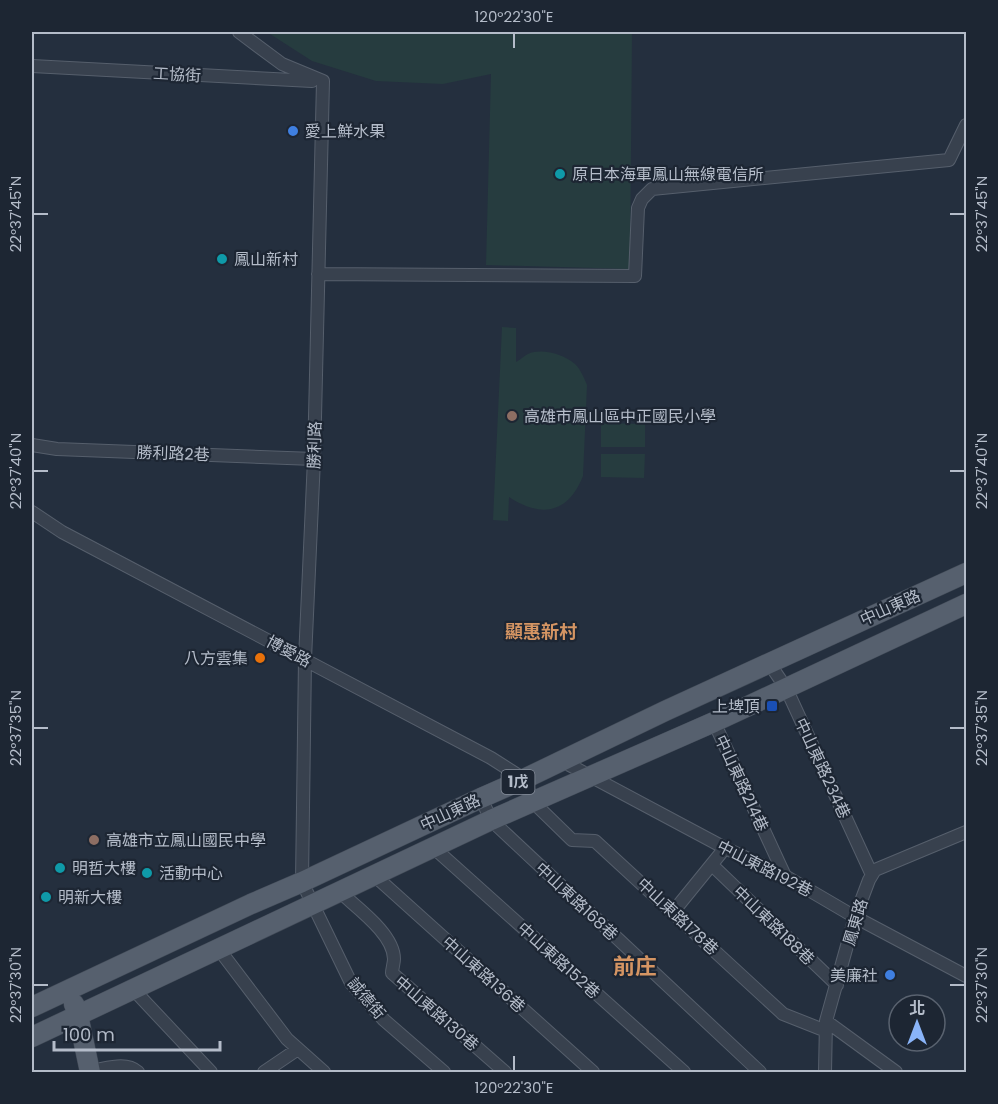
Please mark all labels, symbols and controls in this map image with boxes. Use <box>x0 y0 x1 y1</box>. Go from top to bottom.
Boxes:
text: 120°22'30"E <box>475 6 553 27</box>
street label: 工協街 <box>152 62 202 87</box>
place label: 愛上鮮水果 <box>305 120 385 143</box>
marker: 愛上鮮水果 <box>286 124 300 138</box>
place label: 原日本海軍鳳山無線電信所 <box>572 163 764 186</box>
marker: 原日本海軍鳳山無線電信所 <box>553 167 567 181</box>
text: 22°37'45"N <box>5 176 26 252</box>
text: 22°37'45"N <box>971 176 992 252</box>
place label: 鳳山新村 <box>234 248 298 271</box>
marker: 鳳山新村 <box>215 252 229 266</box>
place label: 高雄市鳳山區中正國民小學 <box>524 405 716 428</box>
marker: 高雄市鳳山區中正國民小學 <box>505 409 519 423</box>
street label: 勝利路 <box>302 421 327 469</box>
text: 22°37'40"N <box>5 433 26 509</box>
text: 22°37'40"N <box>971 433 992 509</box>
street label: 勝利路2巷 <box>136 441 210 466</box>
street label: 中山東路 <box>856 584 924 631</box>
district label: 顯惠新村 <box>505 619 577 644</box>
street label: 博愛路 <box>262 630 315 673</box>
place label: 八方雲集 <box>184 647 248 670</box>
marker: 八方雲集 <box>253 651 267 665</box>
text: 22°37'35"N <box>5 690 26 766</box>
text: 22°37'35"N <box>971 690 992 766</box>
place label: 上埤頂 <box>712 695 760 718</box>
marker: 上埤頂 <box>765 699 779 713</box>
street label: 中山東路234巷 <box>789 714 856 822</box>
street label: 中山東路214巷 <box>709 731 774 835</box>
road number: 1戊 <box>502 770 534 794</box>
street label: 中山東路 <box>416 789 484 836</box>
place label: 高雄市立鳳山國民中學 <box>106 829 266 852</box>
marker: 高雄市立鳳山國民中學 <box>87 833 101 847</box>
street label: 中山東路192巷 <box>713 834 817 902</box>
place label: 明哲大樓 <box>72 857 136 880</box>
street label: 中山東路168巷 <box>530 857 623 946</box>
marker: 明哲大樓 <box>53 861 67 875</box>
place label: 活動中心 <box>159 862 223 885</box>
marker: 活動中心 <box>140 866 154 880</box>
street label: 中山東路178巷 <box>632 873 724 960</box>
street label: 中山東路188巷 <box>728 881 820 970</box>
place label: 明新大樓 <box>58 886 122 909</box>
marker: 明新大樓 <box>39 890 53 904</box>
street label: 鳳東路 <box>837 896 873 948</box>
street label: 中山東路152巷 <box>512 917 605 1004</box>
street label: 中山東路136巷 <box>437 931 530 1018</box>
text: 22°37'30"N <box>5 947 26 1023</box>
text: 22°37'30"N <box>971 947 992 1023</box>
district label: 前庄 <box>613 951 657 982</box>
place label: 美廉社 <box>830 964 878 987</box>
marker: 美廉社 <box>883 968 897 982</box>
street label: 中山東路130巷 <box>390 970 484 1056</box>
street label: 誠德街 <box>342 973 391 1024</box>
north arrow <box>887 993 947 1053</box>
text: 北 <box>909 997 925 1020</box>
scale bar <box>54 1014 220 1052</box>
text: 100 m <box>63 1022 115 1047</box>
text: 120°22'30"E <box>475 1077 553 1098</box>

